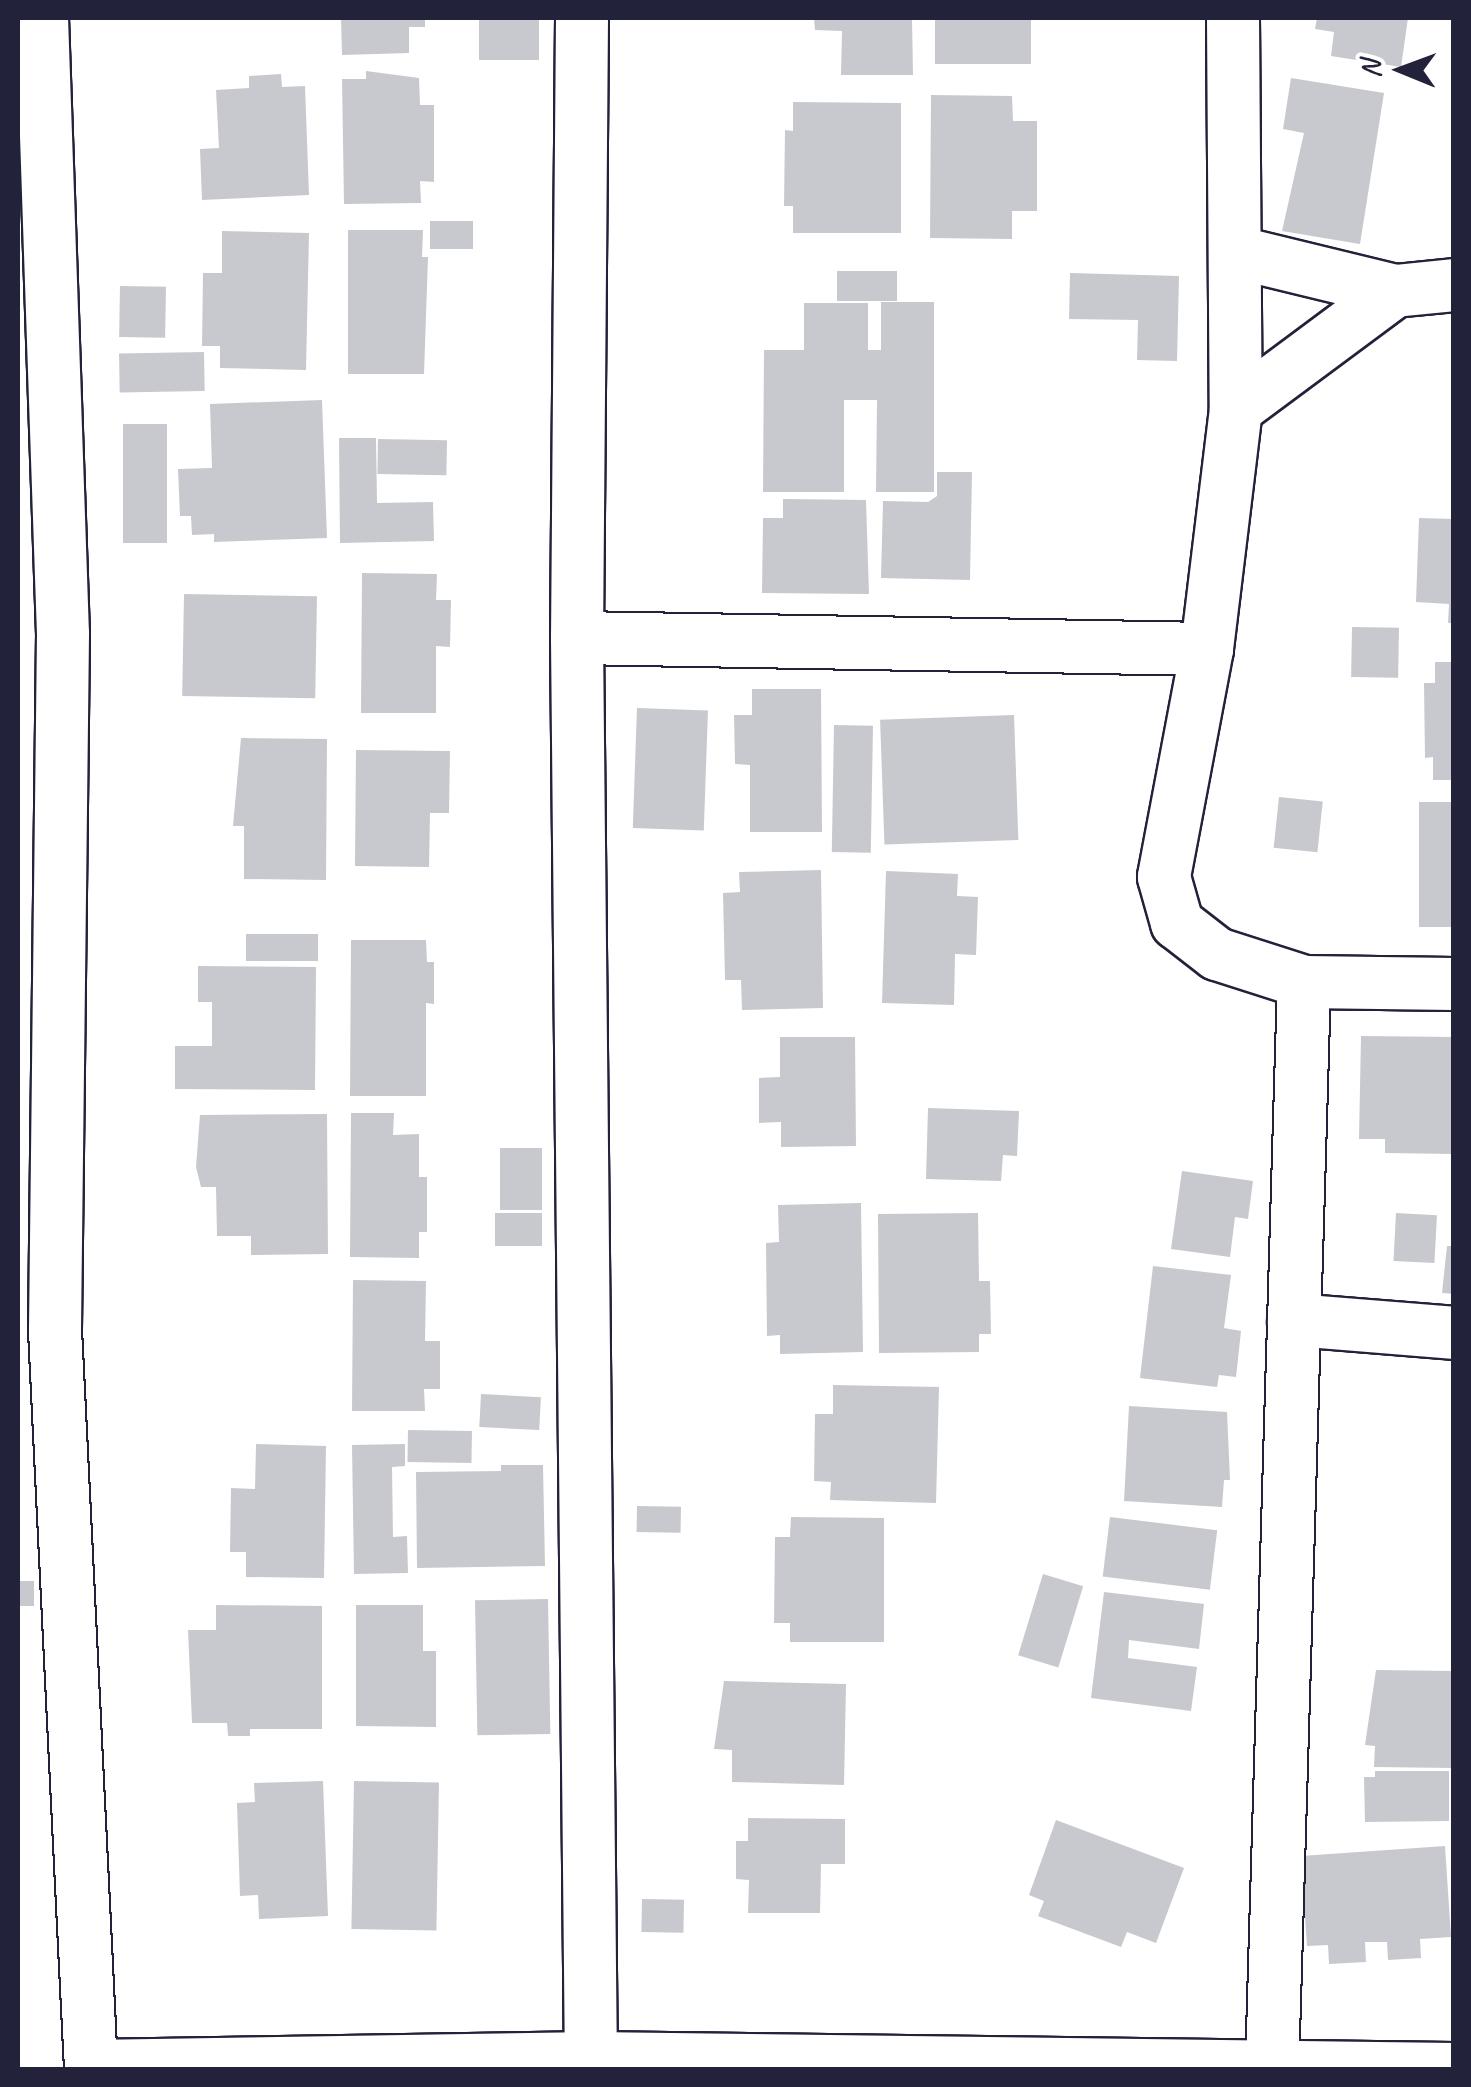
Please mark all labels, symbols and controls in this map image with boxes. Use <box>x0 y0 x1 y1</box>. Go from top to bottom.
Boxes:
north arrow <box>1351 20 1451 120</box>
text: N <box>1353 60 1388 78</box>

